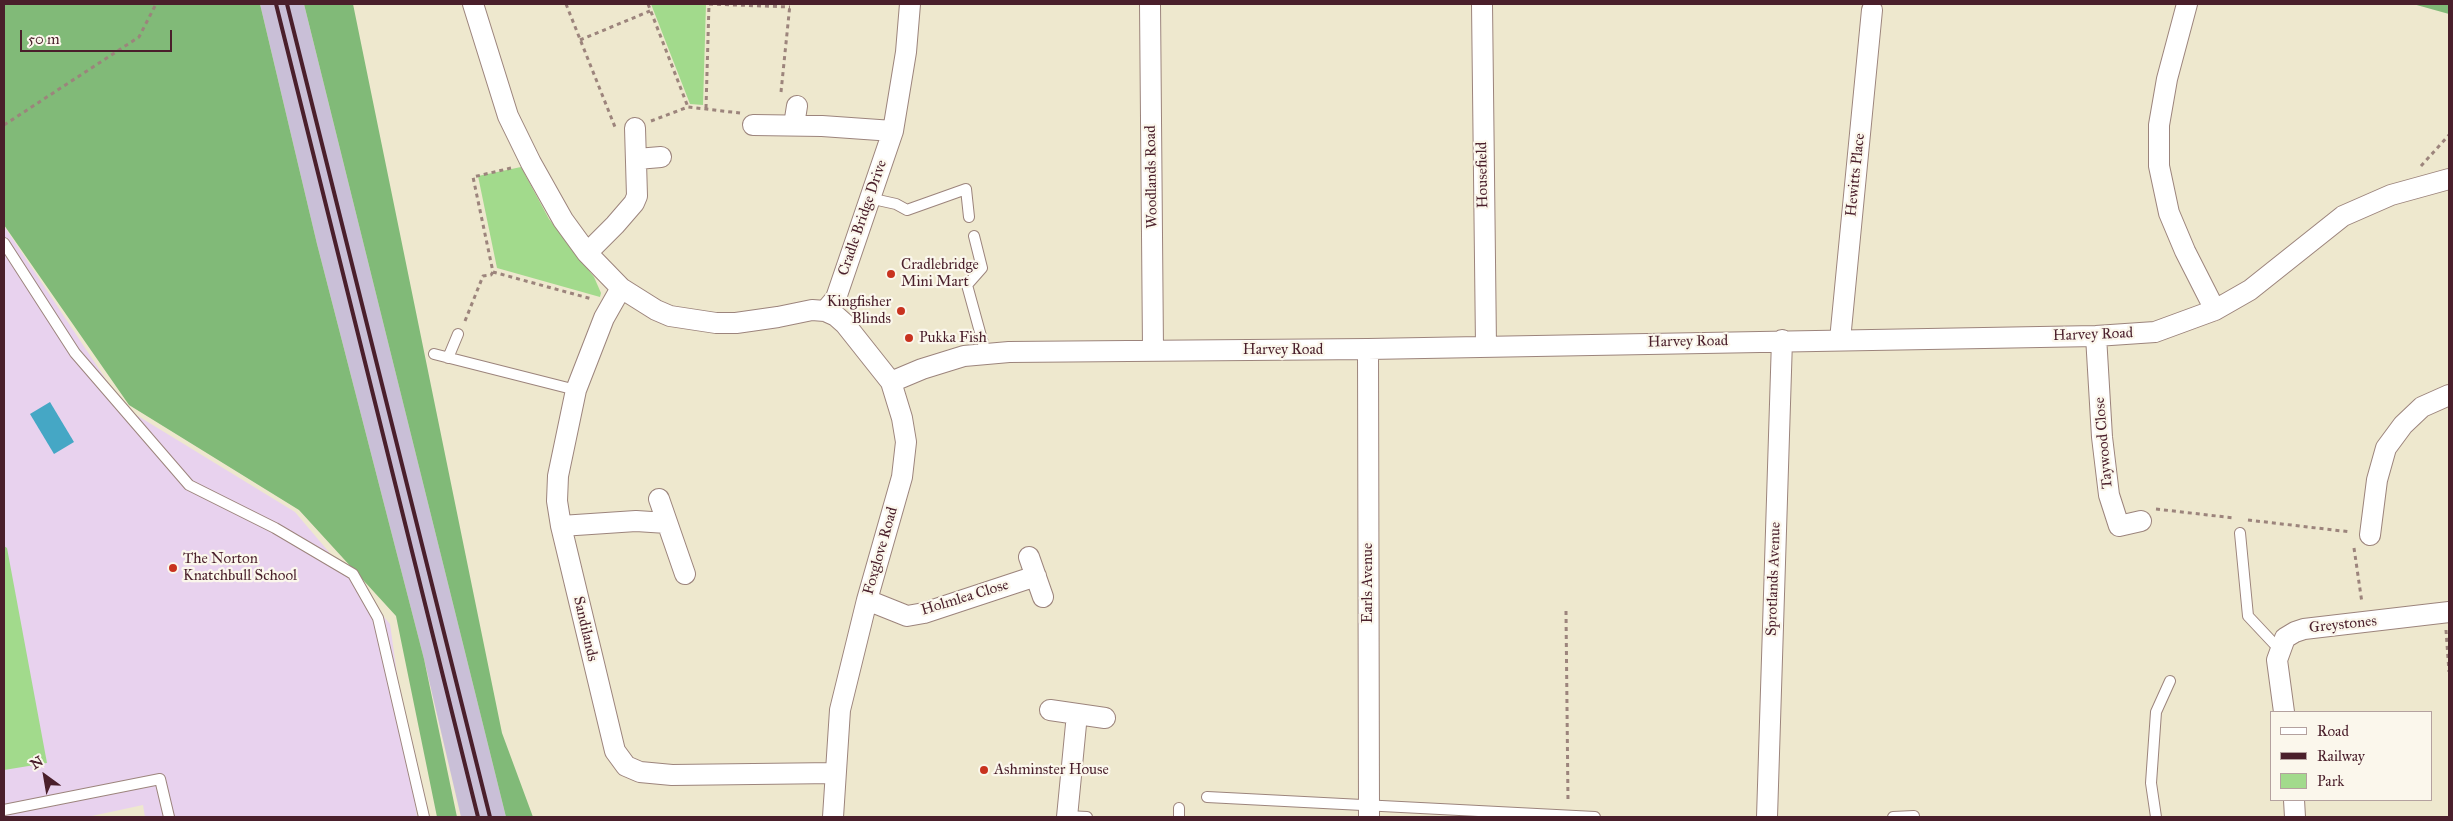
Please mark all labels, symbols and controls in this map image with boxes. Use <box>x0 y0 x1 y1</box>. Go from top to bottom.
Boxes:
scale bar <box>22 20 175 52</box>
text: 50 m <box>28 30 60 48</box>
street label: Woodlands Road <box>1142 125 1162 229</box>
street label: Hewitts Place <box>1843 132 1869 218</box>
street label: Housefield <box>1473 142 1493 208</box>
street label: Cradle Bridge Drive <box>835 158 891 278</box>
place label: Cradlebridge Mini Mart <box>901 256 979 291</box>
marker: Cradlebridge Mini Mart <box>885 268 897 280</box>
place label: Kingfisher Blinds <box>827 293 891 328</box>
marker: Kingfisher Blinds <box>895 305 907 317</box>
street label: Harvey Road <box>2052 325 2134 345</box>
place label: Pukka Fish <box>919 329 987 347</box>
marker: Pukka Fish <box>903 332 915 344</box>
street label: Harvey Road <box>1648 332 1728 352</box>
street label: Harvey Road <box>1243 341 1323 359</box>
street label: Taywood Close <box>2091 396 2117 490</box>
street label: Foxglove Road <box>860 505 902 597</box>
street label: Sprotlands Avenue <box>1763 522 1785 636</box>
street label: Earls Avenue <box>1359 543 1377 623</box>
place label: The Norton Knatchbull School <box>183 550 297 585</box>
marker: The Norton Knatchbull School <box>167 562 179 574</box>
street label: Holmlea Close <box>919 576 1011 620</box>
street label: Sandilands <box>569 595 601 663</box>
street label: Greystones <box>2308 612 2378 638</box>
legend <box>2270 711 2433 801</box>
text: Road <box>2317 722 2349 740</box>
text: Railway <box>2317 747 2365 765</box>
north arrow <box>20 751 70 801</box>
text: N <box>27 753 46 773</box>
place label: Ashminster House <box>994 761 1109 779</box>
marker: Ashminster House <box>978 764 990 776</box>
text: Park <box>2317 772 2344 790</box>

